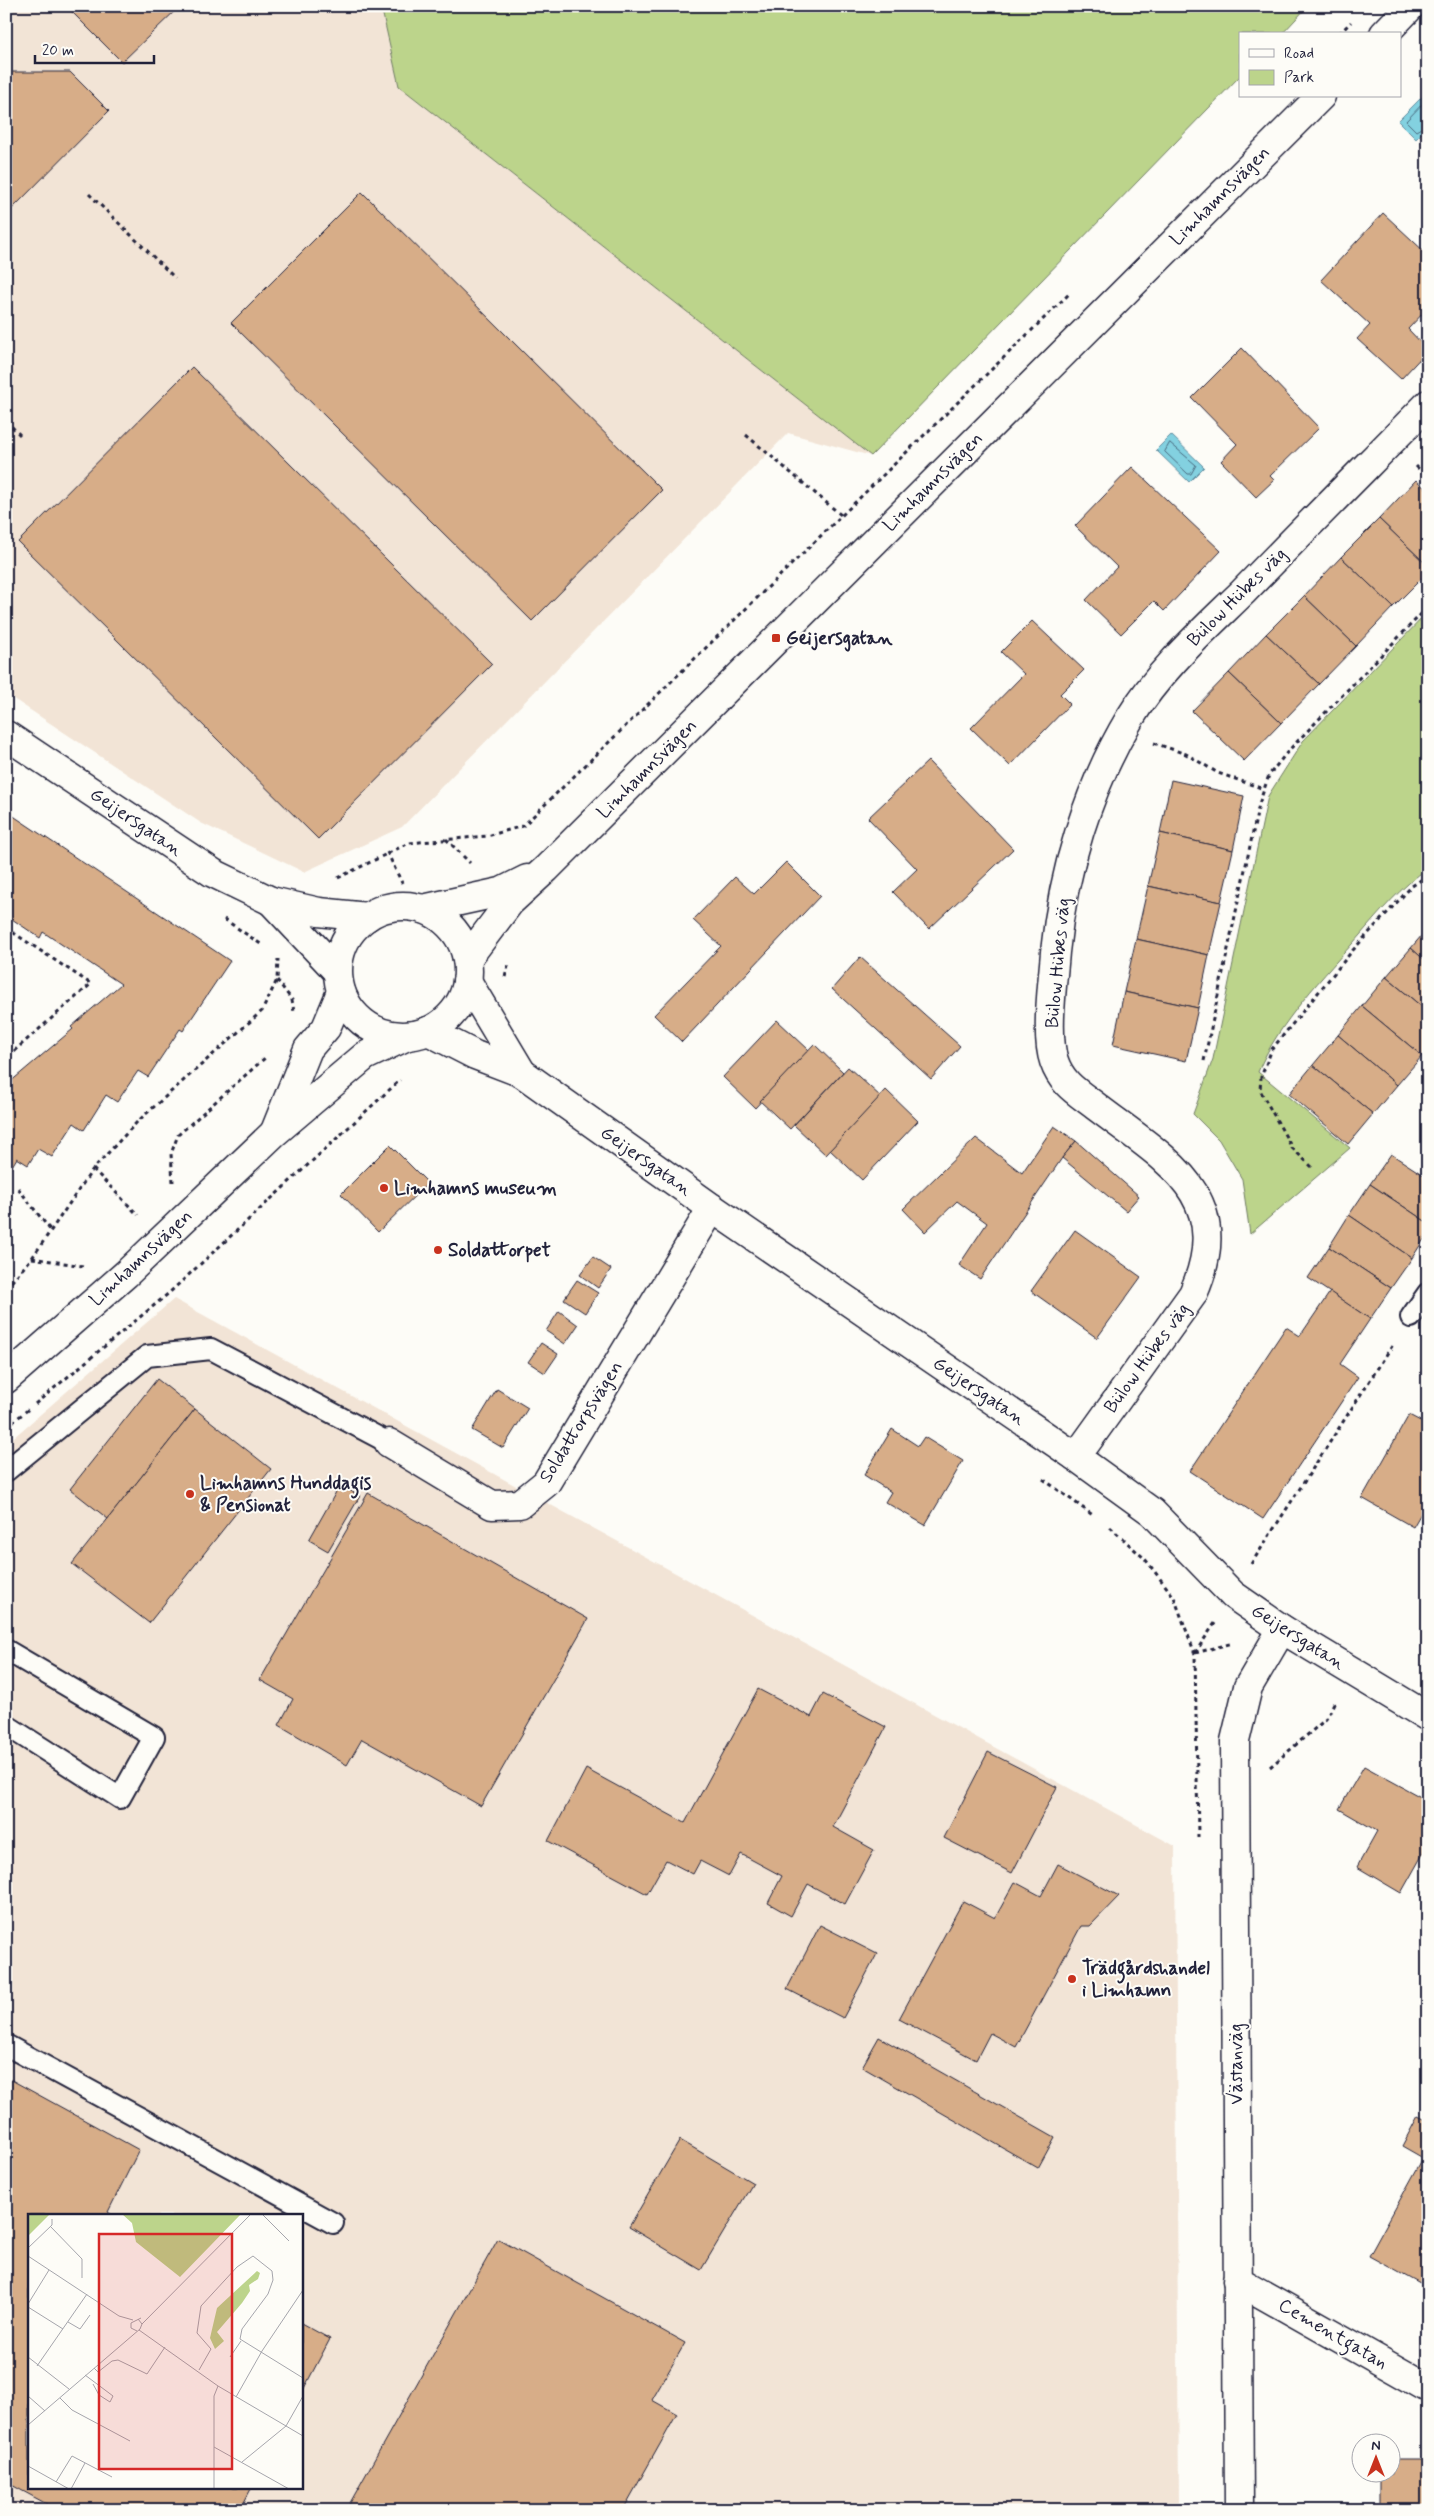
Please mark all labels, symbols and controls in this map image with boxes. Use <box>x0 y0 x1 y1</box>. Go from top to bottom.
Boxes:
scale bar <box>35 32 154 64</box>
legend <box>1239 32 1402 98</box>
text: 20 m <box>42 41 74 61</box>
text: Road <box>1284 44 1314 64</box>
text: Park <box>1284 68 1314 88</box>
street label: Limhamnsvägen <box>1164 140 1276 252</box>
street label: Limhamnsvägen <box>877 426 989 538</box>
street label: Bülow Hübes väg <box>1182 542 1293 653</box>
place label: Geijersgatan <box>786 626 893 652</box>
marker: Geijersgatan <box>770 632 782 644</box>
street label: Limhamnsvägen <box>591 713 703 825</box>
street label: Geijersgatan <box>84 782 187 863</box>
street label: Bülow Hübes väg <box>1040 897 1077 1029</box>
street label: Geijersgatan <box>595 1120 697 1203</box>
place label: Limhamns museum <box>394 1176 557 1201</box>
marker: Limhamns museum <box>378 1182 390 1194</box>
street label: Limhamnsvägen <box>84 1204 199 1313</box>
place label: Soldattorpet <box>448 1238 551 1263</box>
marker: Soldattorpet <box>432 1244 444 1256</box>
street label: Bülow Hübes väg <box>1098 1298 1196 1419</box>
street label: Geijersgatan <box>927 1351 1030 1432</box>
street label: Soldattorpsvägen <box>533 1356 629 1488</box>
place label: Limhamns Hunddagis & Pensionat <box>200 1471 372 1518</box>
marker: Limhamns Hunddagis & Pensionat <box>184 1488 196 1500</box>
street label: Geijersgatan <box>1246 1598 1350 1677</box>
place label: Trädgårdshandel i Limhamn <box>1082 1956 1210 2003</box>
marker: Trädgårdshandel i Limhamn <box>1066 1973 1078 1985</box>
street label: Västanväg <box>1224 2023 1250 2105</box>
inset map <box>28 2214 302 2488</box>
street label: Cementgatan <box>1272 2293 1392 2378</box>
north arrow <box>1352 2434 1402 2484</box>
text: N <box>1371 2437 1381 2455</box>

